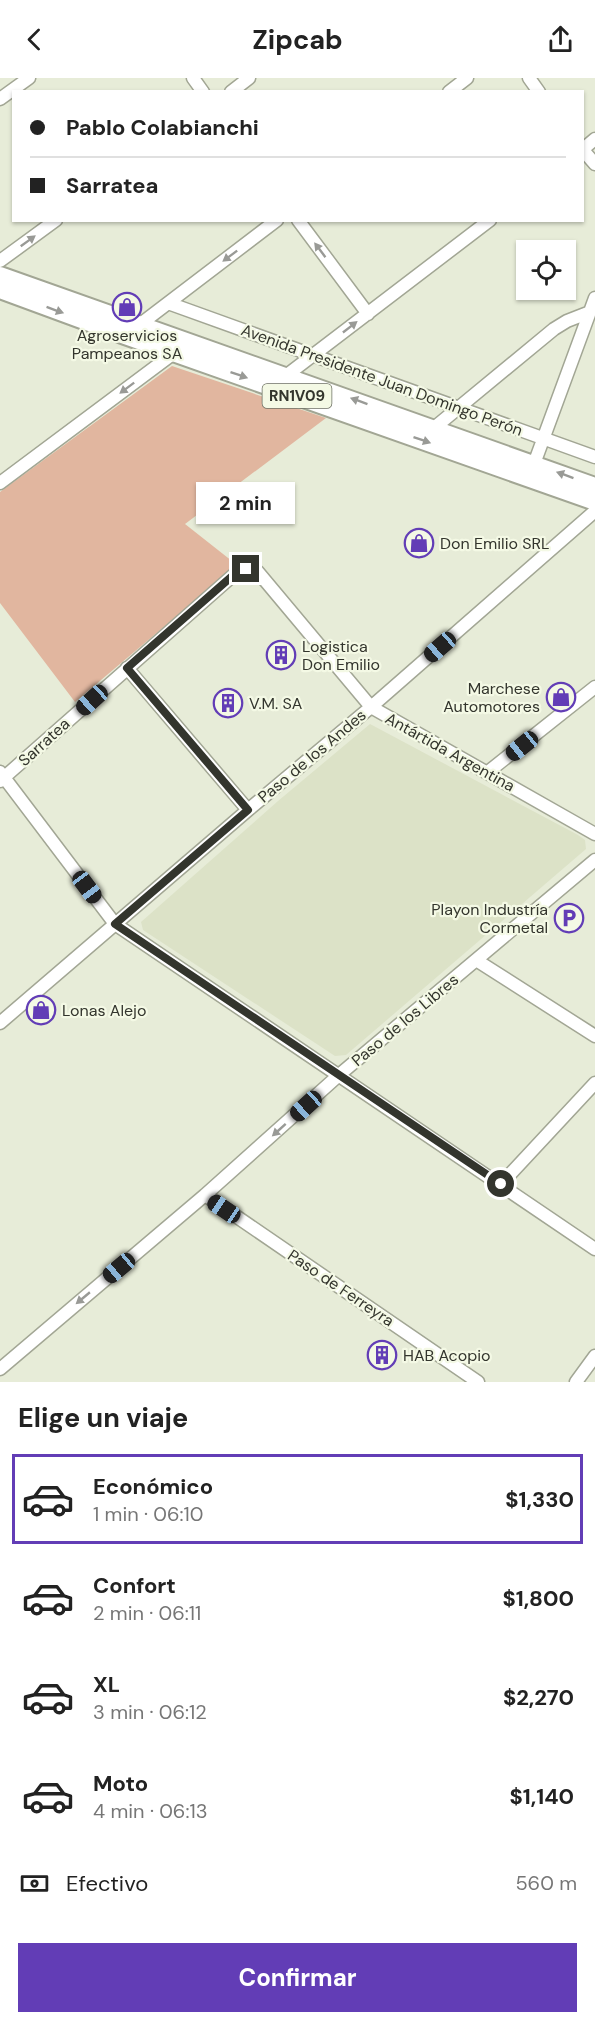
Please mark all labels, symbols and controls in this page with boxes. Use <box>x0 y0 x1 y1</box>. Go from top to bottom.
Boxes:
text: Zipcab <box>252 22 343 57</box>
icon: back <box>18 23 51 56</box>
icon: share <box>544 23 577 56</box>
text: Pablo Colabianchi <box>66 113 259 142</box>
text: Sarratea <box>66 171 158 200</box>
one-way arrow <box>19 235 35 247</box>
map controls <box>516 240 576 300</box>
button: locate <box>516 240 576 300</box>
one-way arrow <box>315 243 327 258</box>
one-way arrow <box>222 250 238 262</box>
shop icon: Agroservicios Pampeanos SA <box>111 291 143 323</box>
one-way arrow <box>46 306 64 315</box>
street label: Avenida Presidente Juan Domingo Perón <box>238 319 526 441</box>
one-way arrow <box>343 322 358 334</box>
place label: Agroservicios Pampeanos SA <box>72 325 183 364</box>
one-way arrow <box>230 371 248 381</box>
one-way arrow <box>120 382 136 394</box>
road number: RN1V09 <box>262 384 332 408</box>
one-way arrow <box>350 396 368 406</box>
one-way arrow <box>414 436 432 446</box>
one-way arrow <box>556 470 574 480</box>
callout: 2 min <box>196 482 296 524</box>
text: 2 min <box>219 490 272 516</box>
shop icon: Don Emilio SRL <box>403 527 435 559</box>
place label: Don Emilio SRL <box>440 533 549 554</box>
route end <box>232 555 259 582</box>
car <box>421 628 459 666</box>
place label: Logistica Don Emilio <box>302 636 380 675</box>
building icon: Logistica Don Emilio <box>265 639 297 671</box>
place label: Marchese Automotores <box>443 678 540 717</box>
car <box>73 681 111 719</box>
shop icon: Marchese Automotores <box>545 681 577 713</box>
building icon: V.M. SA <box>212 687 244 719</box>
place label: V.M. SA <box>249 693 303 714</box>
street label: Paso de los Andes <box>254 705 370 807</box>
street label: Antártida Argentina <box>381 708 519 796</box>
street label: Sarratea <box>14 713 74 771</box>
car <box>502 728 542 764</box>
car <box>69 867 105 907</box>
place label: Playon Industría Cormetal <box>431 899 548 938</box>
parking icon: Playon Industría Cormetal <box>553 902 585 934</box>
street label: Paso de los Libres <box>347 969 463 1071</box>
shop icon: Lonas Alejo <box>25 994 57 1026</box>
place label: Lonas Alejo <box>62 1000 146 1021</box>
car <box>287 1087 325 1125</box>
one-way arrow <box>271 1123 286 1137</box>
route start <box>487 1170 514 1197</box>
car <box>204 1191 244 1227</box>
street label: Paso de Ferreyra <box>284 1245 398 1331</box>
car <box>99 1250 139 1286</box>
one-way arrow <box>75 1292 91 1305</box>
building icon: HAB Acopio <box>366 1339 398 1371</box>
place label: HAB Acopio <box>403 1345 491 1366</box>
text: Elige un viaje <box>18 1400 188 1435</box>
icon: car <box>21 1472 75 1526</box>
text: Económico <box>93 1472 213 1501</box>
text: $1,330 <box>505 1485 574 1514</box>
text: 1 min · 06:10 <box>93 1501 203 1527</box>
icon: car <box>21 1571 75 1625</box>
text: Confort <box>93 1571 176 1600</box>
text: $1,800 <box>502 1584 574 1613</box>
text: 2 min · 06:11 <box>93 1600 201 1626</box>
icon: car <box>21 1670 75 1724</box>
text: XL <box>93 1670 120 1699</box>
text: $2,270 <box>503 1683 574 1712</box>
text: 3 min · 06:12 <box>93 1699 207 1725</box>
icon: car <box>21 1769 75 1823</box>
text: Moto <box>93 1769 148 1798</box>
text: $1,140 <box>509 1782 574 1811</box>
text: 4 min · 06:13 <box>93 1798 208 1824</box>
icon: cash <box>18 1867 51 1900</box>
text: Efectivo <box>66 1869 148 1898</box>
text: 560 m <box>515 1870 577 1896</box>
button: Confirmar <box>18 1943 577 2012</box>

